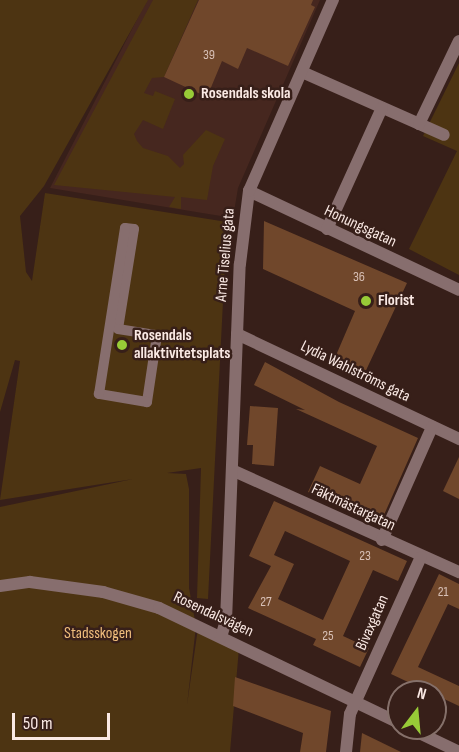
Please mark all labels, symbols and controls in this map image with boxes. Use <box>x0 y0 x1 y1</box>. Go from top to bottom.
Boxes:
house number: 39 <box>203 47 215 63</box>
place label: Rosendals skola <box>201 84 291 104</box>
marker: Rosendals skola <box>182 87 196 101</box>
street label: Honungsgatan <box>321 202 399 252</box>
street label: Arne Tiselius gata <box>212 207 240 303</box>
house number: 36 <box>353 269 365 285</box>
place label: Florist <box>378 291 414 311</box>
marker: Florist <box>359 294 373 308</box>
place label: Rosendals allaktivitetsplats <box>134 326 230 364</box>
street label: Lydia Wahlströms gata <box>297 337 413 407</box>
marker: Rosendals allaktivitetsplats <box>115 338 129 352</box>
street label: Fäktmästargatan <box>308 480 398 536</box>
house number: 23 <box>359 548 371 564</box>
house number: 21 <box>438 584 448 600</box>
street label: Rosendalsvägen <box>170 588 256 642</box>
street label: Bivaxgatan <box>352 592 394 654</box>
house number: 27 <box>260 594 272 610</box>
park label: Stadsskogen <box>64 624 132 644</box>
house number: 25 <box>322 628 334 644</box>
north arrow <box>387 680 447 740</box>
text: N <box>415 684 428 704</box>
scale bar <box>15 701 112 739</box>
text: 50 m <box>23 713 53 734</box>

